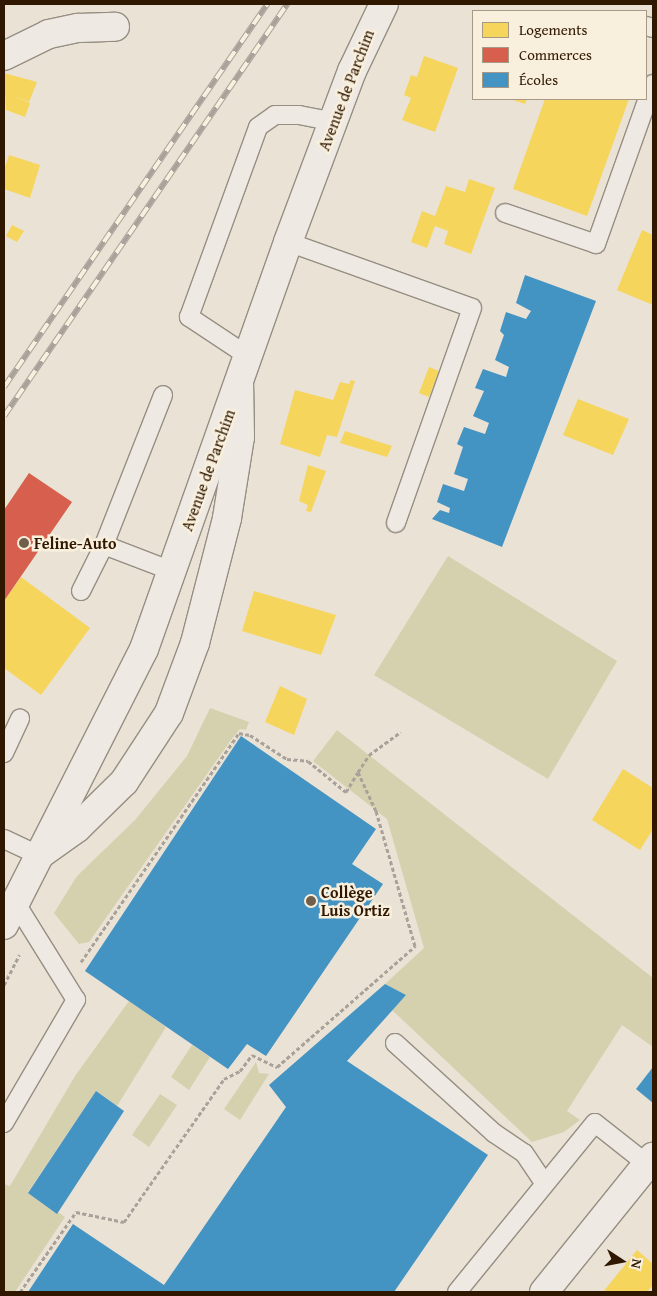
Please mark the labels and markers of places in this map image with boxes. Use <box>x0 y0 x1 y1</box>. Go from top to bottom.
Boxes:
place label: Feline-Auto <box>34 533 116 553</box>
marker: Feline-Auto <box>18 537 30 549</box>
place label: Collège Luis Ortiz <box>321 882 390 920</box>
marker: Collège Luis Ortiz <box>305 895 317 907</box>

